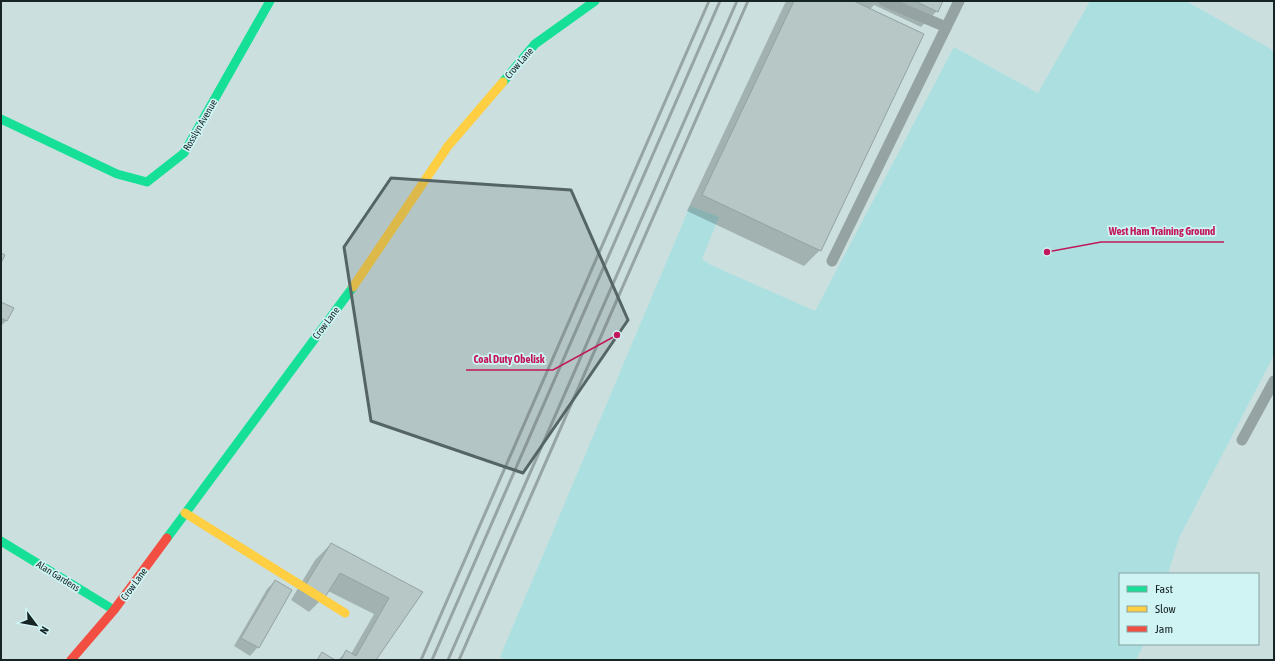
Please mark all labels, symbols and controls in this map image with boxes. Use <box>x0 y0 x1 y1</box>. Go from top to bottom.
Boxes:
street label: Crow Lane <box>503 45 536 81</box>
street label: Rosslyn Avenue <box>181 97 219 153</box>
callout: West Ham Training Ground <box>1101 219 1224 242</box>
text: West Ham Training Ground <box>1108 225 1215 237</box>
street label: Crow Lane <box>310 304 342 341</box>
callout: Coal Duty Obelisk <box>466 347 553 370</box>
text: Coal Duty Obelisk <box>473 353 545 365</box>
street label: Alan Gardens <box>34 558 82 594</box>
street label: Crow Lane <box>119 565 150 602</box>
legend <box>1119 573 1259 645</box>
text: Fast <box>1155 582 1173 596</box>
text: Slow <box>1155 602 1176 616</box>
north arrow <box>16 605 56 645</box>
text: Jam <box>1155 622 1173 636</box>
text: N <box>38 624 51 636</box>

